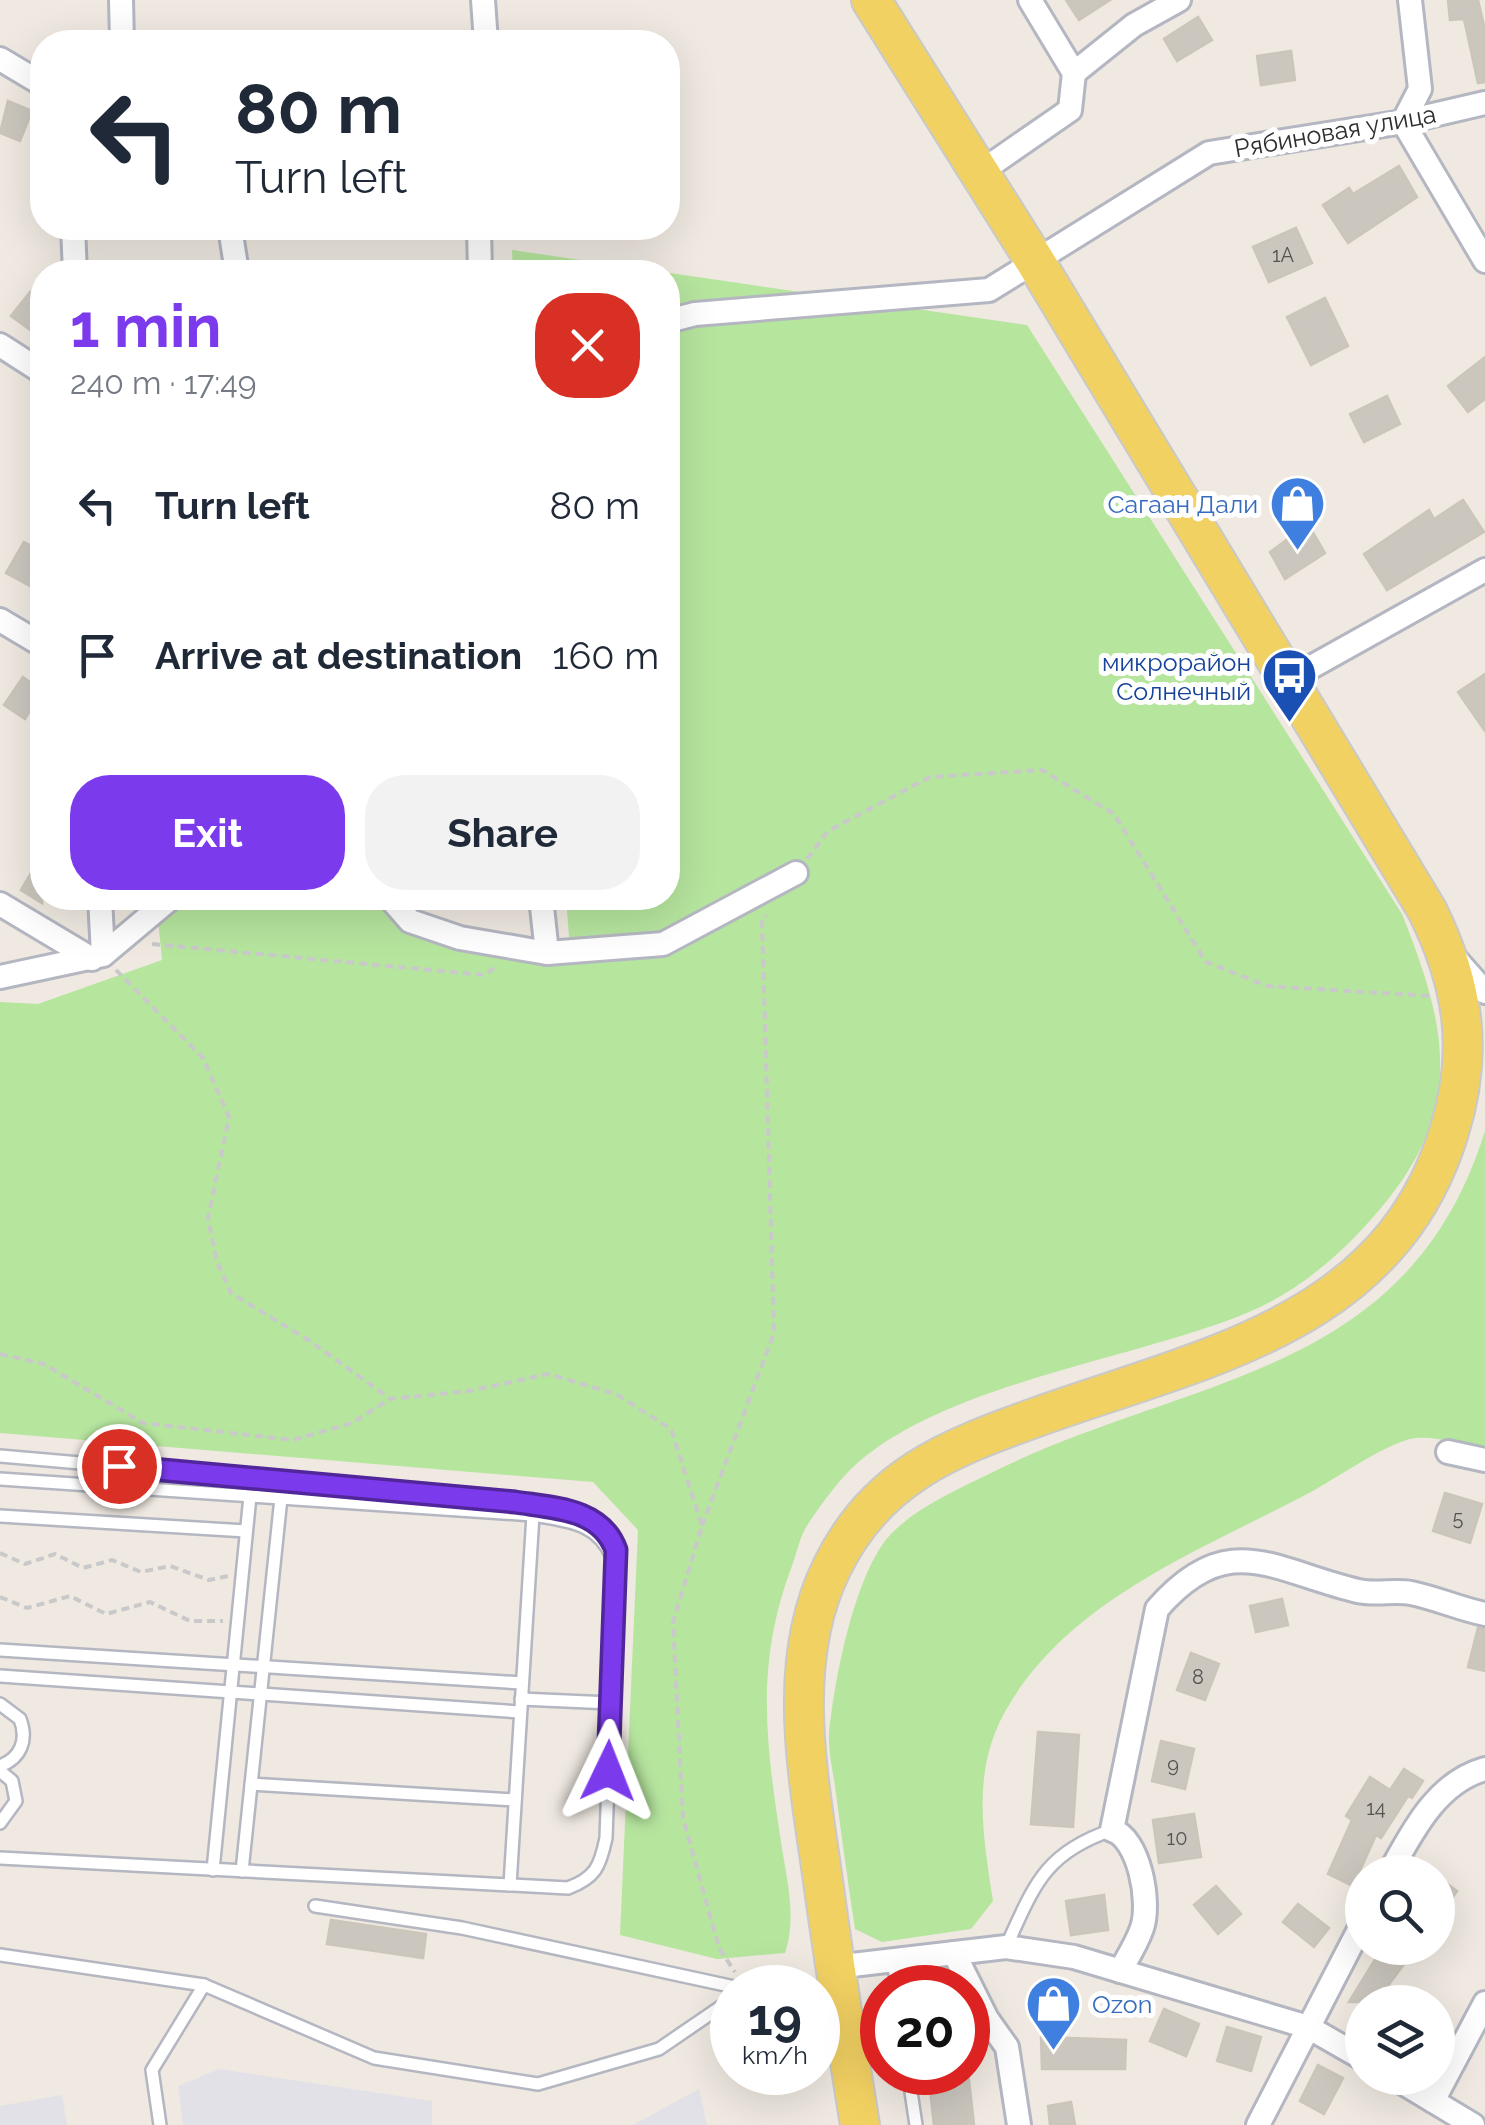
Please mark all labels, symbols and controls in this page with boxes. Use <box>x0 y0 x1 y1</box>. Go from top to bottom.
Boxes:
text: 80 m <box>235 67 402 149</box>
icon: left <box>70 70 200 200</box>
street label: Рябиновая улица <box>1232 98 1438 164</box>
text: Turn left <box>235 151 407 204</box>
house number: 1А <box>1272 243 1295 267</box>
text: 1 min <box>70 291 221 361</box>
button: close <box>535 293 640 398</box>
text: 240 m · 17:49 <box>70 364 257 401</box>
shop icon: Сагаан Дали <box>1267 474 1327 553</box>
icon: left <box>70 478 125 533</box>
text: Turn left <box>155 483 310 528</box>
text: 80 m <box>550 483 640 528</box>
place label: Сагаан Дали <box>1107 489 1258 519</box>
icon: arrive <box>70 628 125 683</box>
text: Arrive at destination <box>155 633 522 678</box>
text: 160 m <box>552 633 659 678</box>
bus stop icon: микрорайон Солнечный <box>1260 646 1320 725</box>
place label: микрорайон Солнечный <box>1102 647 1251 706</box>
button: Exit <box>70 775 345 890</box>
button: Share <box>365 775 640 890</box>
pin <box>77 1424 162 1509</box>
icon: arrive <box>92 1439 147 1494</box>
house number: 5 <box>1453 1506 1464 1530</box>
house number: 8 <box>1192 1665 1204 1689</box>
position arrow <box>556 1719 660 1823</box>
house number: 9 <box>1167 1753 1179 1777</box>
house number: 14 <box>1366 1796 1386 1820</box>
house number: 10 <box>1167 1826 1187 1850</box>
map controls <box>1345 1855 1455 2095</box>
button: search <box>1345 1855 1455 1965</box>
speed limit sign: 20 <box>860 1965 990 2095</box>
shop icon: Ozon <box>1023 1974 1083 2053</box>
button: layers <box>1345 1985 1455 2095</box>
text: 19 <box>748 1988 802 2047</box>
place label: Ozon <box>1092 1989 1152 2019</box>
text: km/h <box>742 2040 808 2070</box>

